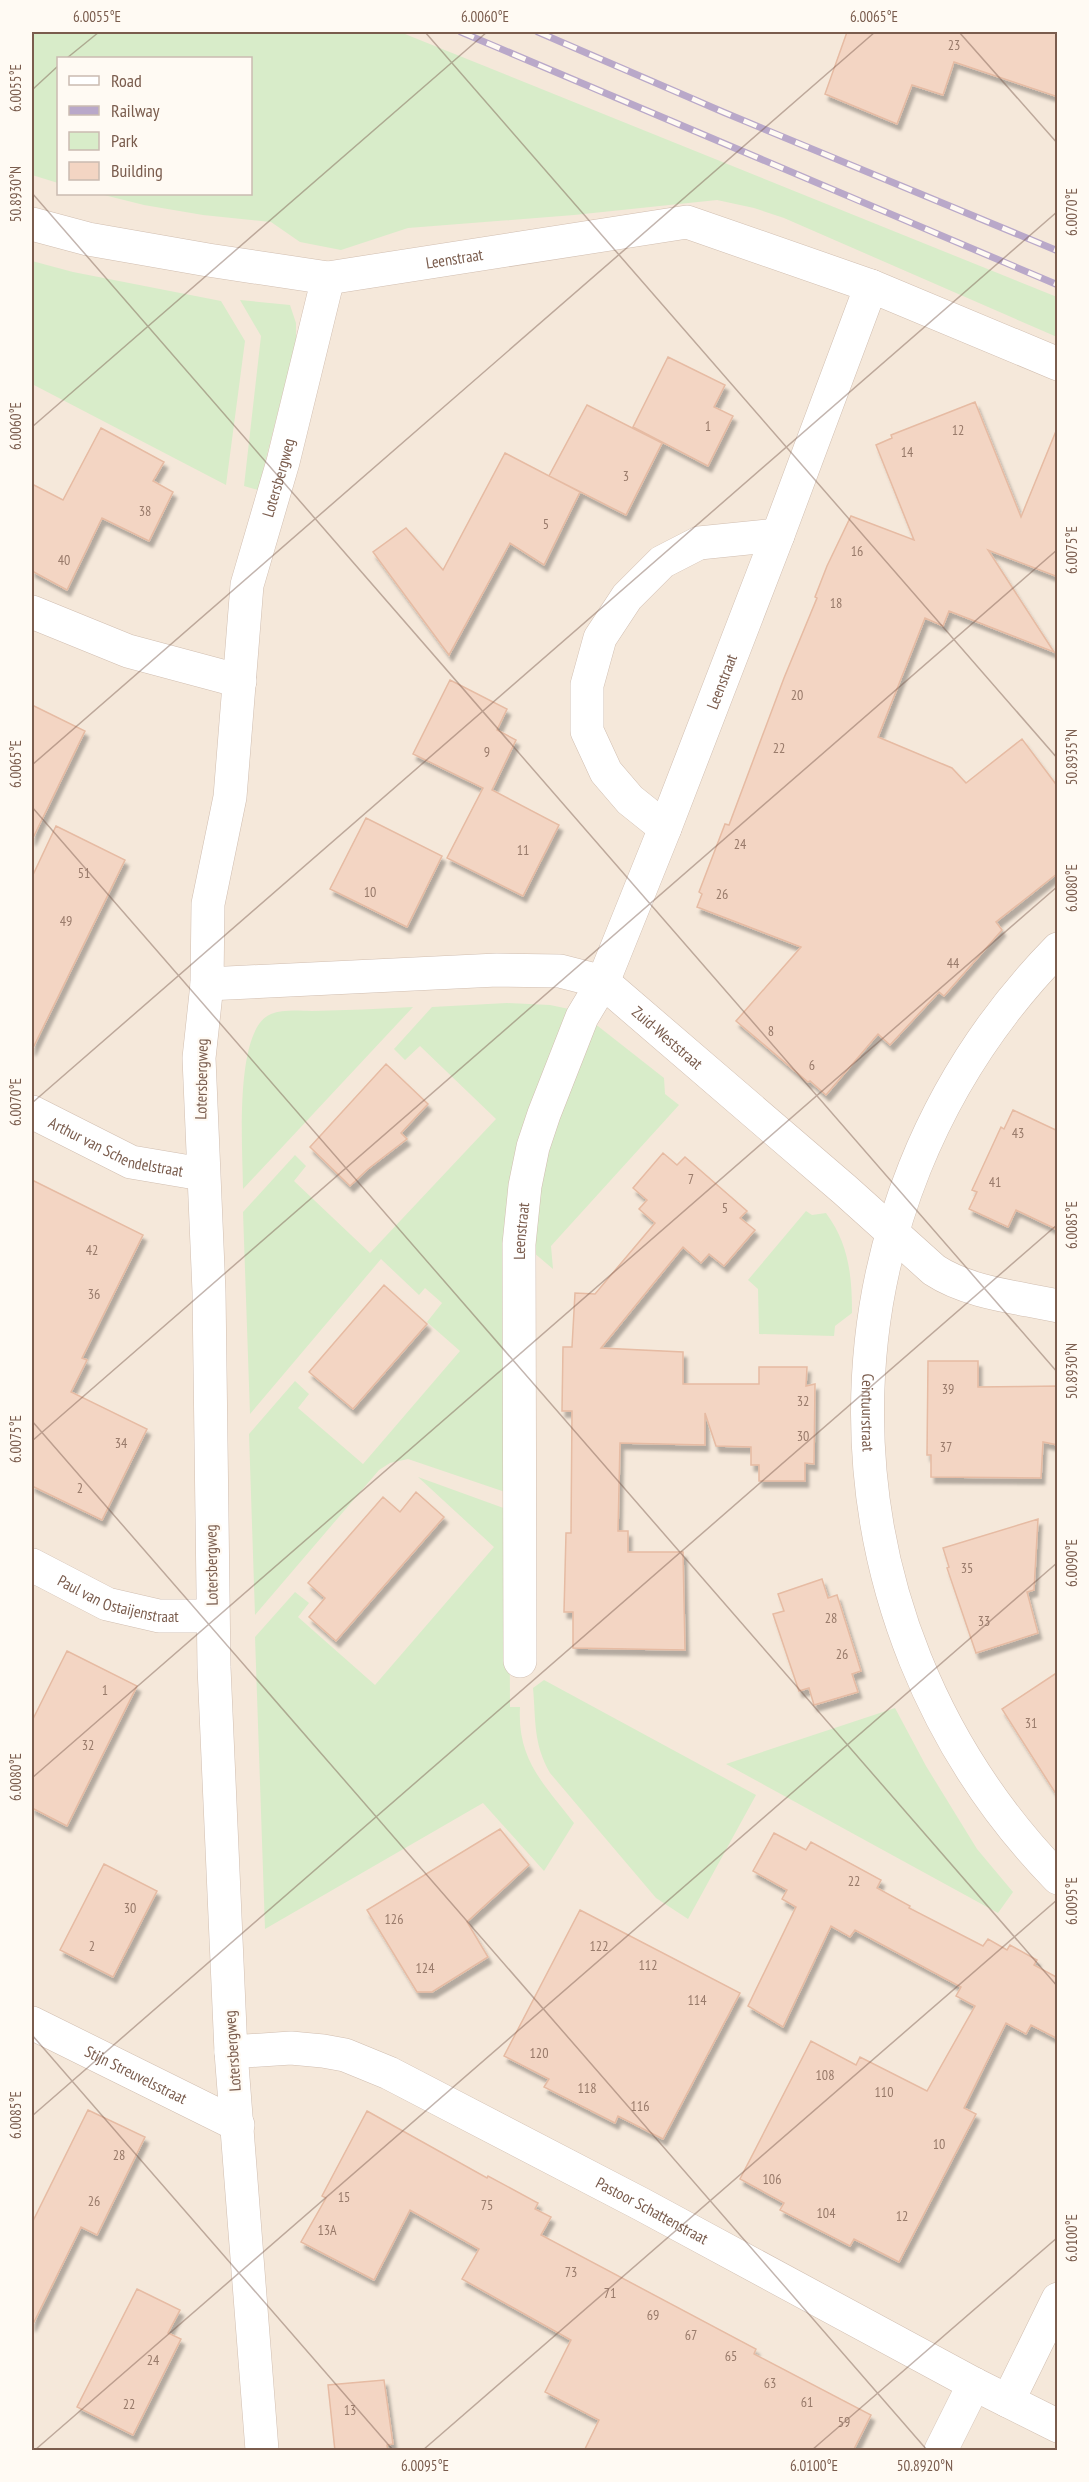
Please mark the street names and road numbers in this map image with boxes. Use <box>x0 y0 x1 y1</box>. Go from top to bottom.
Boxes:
street label: Leenstraat <box>424 244 485 273</box>
street label: Lotersbergweg <box>257 436 298 519</box>
street label: Leenstraat <box>702 650 741 712</box>
street label: Zuid-Weststraat <box>628 1002 708 1074</box>
street label: Lotersbergweg <box>190 1038 212 1120</box>
street label: Arthur van Schendelstraat <box>46 1112 185 1181</box>
street label: Leenstraat <box>509 1201 533 1260</box>
street label: Ceintuurstraat <box>857 1373 879 1453</box>
street label: Lotersbergweg <box>200 1524 222 1606</box>
street label: Paul van Ostaijenstraat <box>54 1570 179 1626</box>
street label: Lotersbergweg <box>219 2010 245 2092</box>
street label: Stijn Streuvelsstraat <box>82 2041 191 2108</box>
street label: Pastoor Schattenstraat <box>593 2172 712 2249</box>

